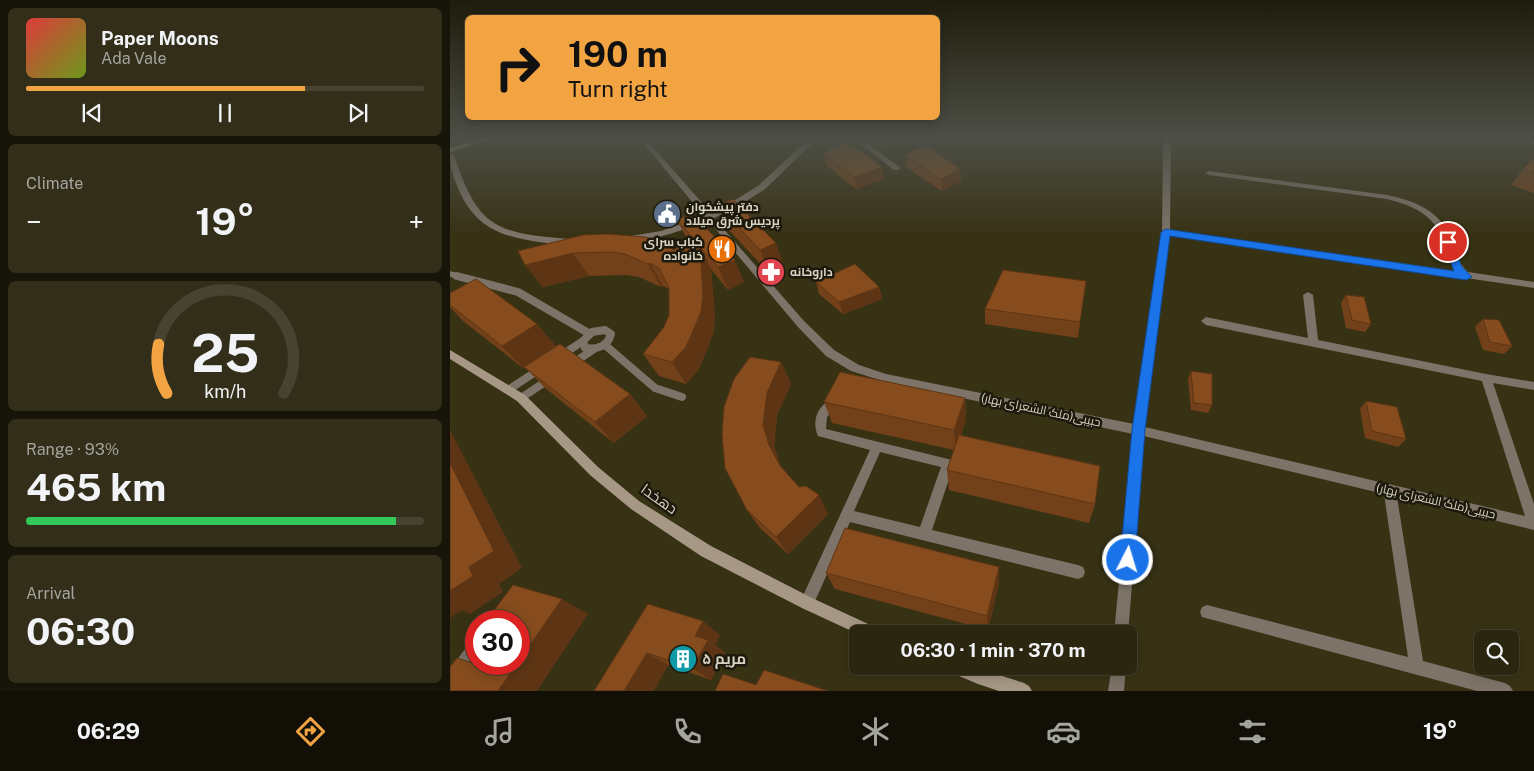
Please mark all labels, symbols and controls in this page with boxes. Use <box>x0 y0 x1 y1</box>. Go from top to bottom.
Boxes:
text: Paper Moons <box>101 27 219 49</box>
text: 190 m <box>568 34 668 75</box>
icon: right <box>485 35 550 100</box>
text: Ada Vale <box>101 49 166 68</box>
text: Turn right <box>568 76 668 102</box>
icon: previous <box>78 99 106 127</box>
icon: pause <box>211 99 239 127</box>
icon: next <box>344 99 372 127</box>
text: Climate <box>26 174 83 193</box>
text: 19° <box>195 199 255 244</box>
public building icon: دفتر پیشخوان پردیس شرق میلاد <box>652 199 682 229</box>
place label: دفتر پیشخوان پردیس شرق میلاد <box>686 200 781 230</box>
text: − <box>26 205 42 238</box>
text: + <box>408 205 424 238</box>
pin <box>1427 221 1469 263</box>
icon: arrive <box>1434 228 1462 256</box>
restaurant icon: کباب سرای خانواده <box>707 234 737 264</box>
place label: کباب سرای خانواده <box>644 235 703 264</box>
pharmacy icon: داروخانه <box>756 257 786 287</box>
place label: داروخانه <box>790 265 833 280</box>
text: 25 <box>191 323 259 384</box>
text: km/h <box>204 381 246 402</box>
street label: حبیبی(ملک الشعرای بهار) <box>980 390 1102 430</box>
text: Range · 93% <box>26 440 119 459</box>
text: 465 km <box>26 465 166 510</box>
street label: دهخدا <box>638 480 681 517</box>
street label: حبیبی(ملک الشعرای بهار) <box>1375 480 1497 522</box>
position arrow <box>1101 533 1153 585</box>
text: Arrival <box>26 584 75 603</box>
text: 06:30 <box>26 609 135 654</box>
speed limit sign: 30 <box>465 610 530 675</box>
map controls <box>1474 630 1519 675</box>
button: search <box>1474 630 1519 675</box>
text: 06:30 · 1 min · 370 m <box>901 639 1085 661</box>
building icon: مریم ۵ <box>668 644 698 674</box>
place label: مریم ۵ <box>702 650 746 669</box>
icon: directions <box>293 714 328 749</box>
icon: music <box>482 714 517 749</box>
icon: phone <box>670 714 705 749</box>
icon: climate <box>858 714 893 749</box>
icon: car <box>1046 714 1081 749</box>
icon: filters <box>1235 714 1270 749</box>
text: 06:29 <box>77 718 140 744</box>
text: 19° <box>1423 718 1457 744</box>

